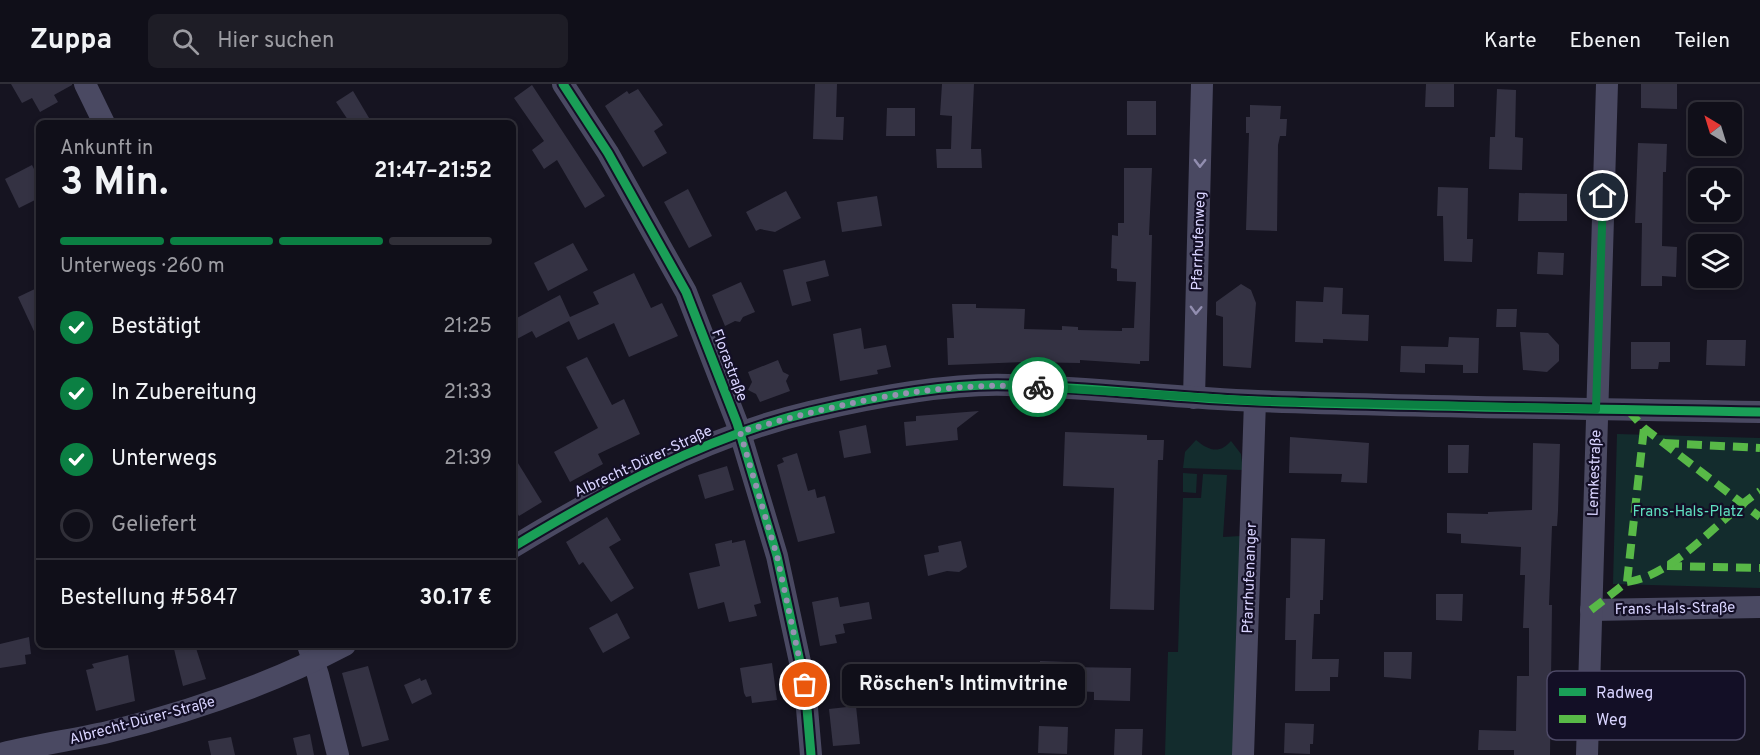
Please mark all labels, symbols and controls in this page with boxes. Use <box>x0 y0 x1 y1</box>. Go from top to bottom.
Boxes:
search box <box>148 14 568 68</box>
text: Zuppa <box>30 23 112 59</box>
icon: search <box>169 25 202 58</box>
text: Hier suchen <box>217 28 335 55</box>
text: Karte <box>1484 28 1536 55</box>
text: Ebenen <box>1569 28 1641 55</box>
text: Teilen <box>1674 28 1730 55</box>
north arrow <box>1688 102 1742 156</box>
map controls <box>1688 102 1742 288</box>
text: Ankunft in <box>60 136 153 162</box>
text: 21:47–21:52 <box>374 158 492 185</box>
one-way arrow <box>1194 158 1206 167</box>
text: 3 Min. <box>60 160 169 209</box>
button: locate <box>1688 168 1742 222</box>
pin <box>1577 170 1628 221</box>
icon: home <box>1586 179 1619 212</box>
street label: Pfarrhufenweg <box>1188 191 1211 291</box>
button: layers <box>1688 234 1742 288</box>
text: Unterwegs · 260 m <box>60 254 225 280</box>
one-way arrow <box>1190 306 1203 315</box>
icon: check <box>60 311 93 344</box>
text: Bestätigt <box>111 314 201 341</box>
text: 21:25 <box>443 314 492 340</box>
street label: Florastraße <box>706 327 751 404</box>
courier <box>1008 357 1068 417</box>
icon: bike <box>1022 371 1055 404</box>
icon: check <box>60 377 93 410</box>
text: In Zubereitung <box>111 380 257 407</box>
text: 21:33 <box>444 380 492 406</box>
street label: Albrecht-Dürer-Straße <box>572 422 716 503</box>
street label: Lemkestraße <box>1584 430 1607 517</box>
icon: check <box>60 443 93 476</box>
text: Unterwegs <box>111 446 217 473</box>
text: 21:39 <box>444 446 492 472</box>
park label: Frans-Hals-Platz <box>1632 503 1744 522</box>
text: Geliefert <box>111 512 197 539</box>
street label: Pfarrhufenanger <box>1239 522 1262 634</box>
text: Bestellung #5847 <box>60 585 238 612</box>
text: 30.17 € <box>419 585 492 612</box>
street label: Frans-Hals-Straße <box>1615 599 1735 620</box>
pin <box>779 659 830 710</box>
callout: Röschen's Intimvitrine <box>841 664 1084 706</box>
icon: bag <box>788 668 821 701</box>
legend <box>1547 671 1745 740</box>
text: Röschen's Intimvitrine <box>859 672 1068 698</box>
text: Radweg <box>1596 684 1653 704</box>
street label: Albrecht-Dürer-Straße <box>67 693 217 750</box>
text: Weg <box>1596 711 1627 731</box>

